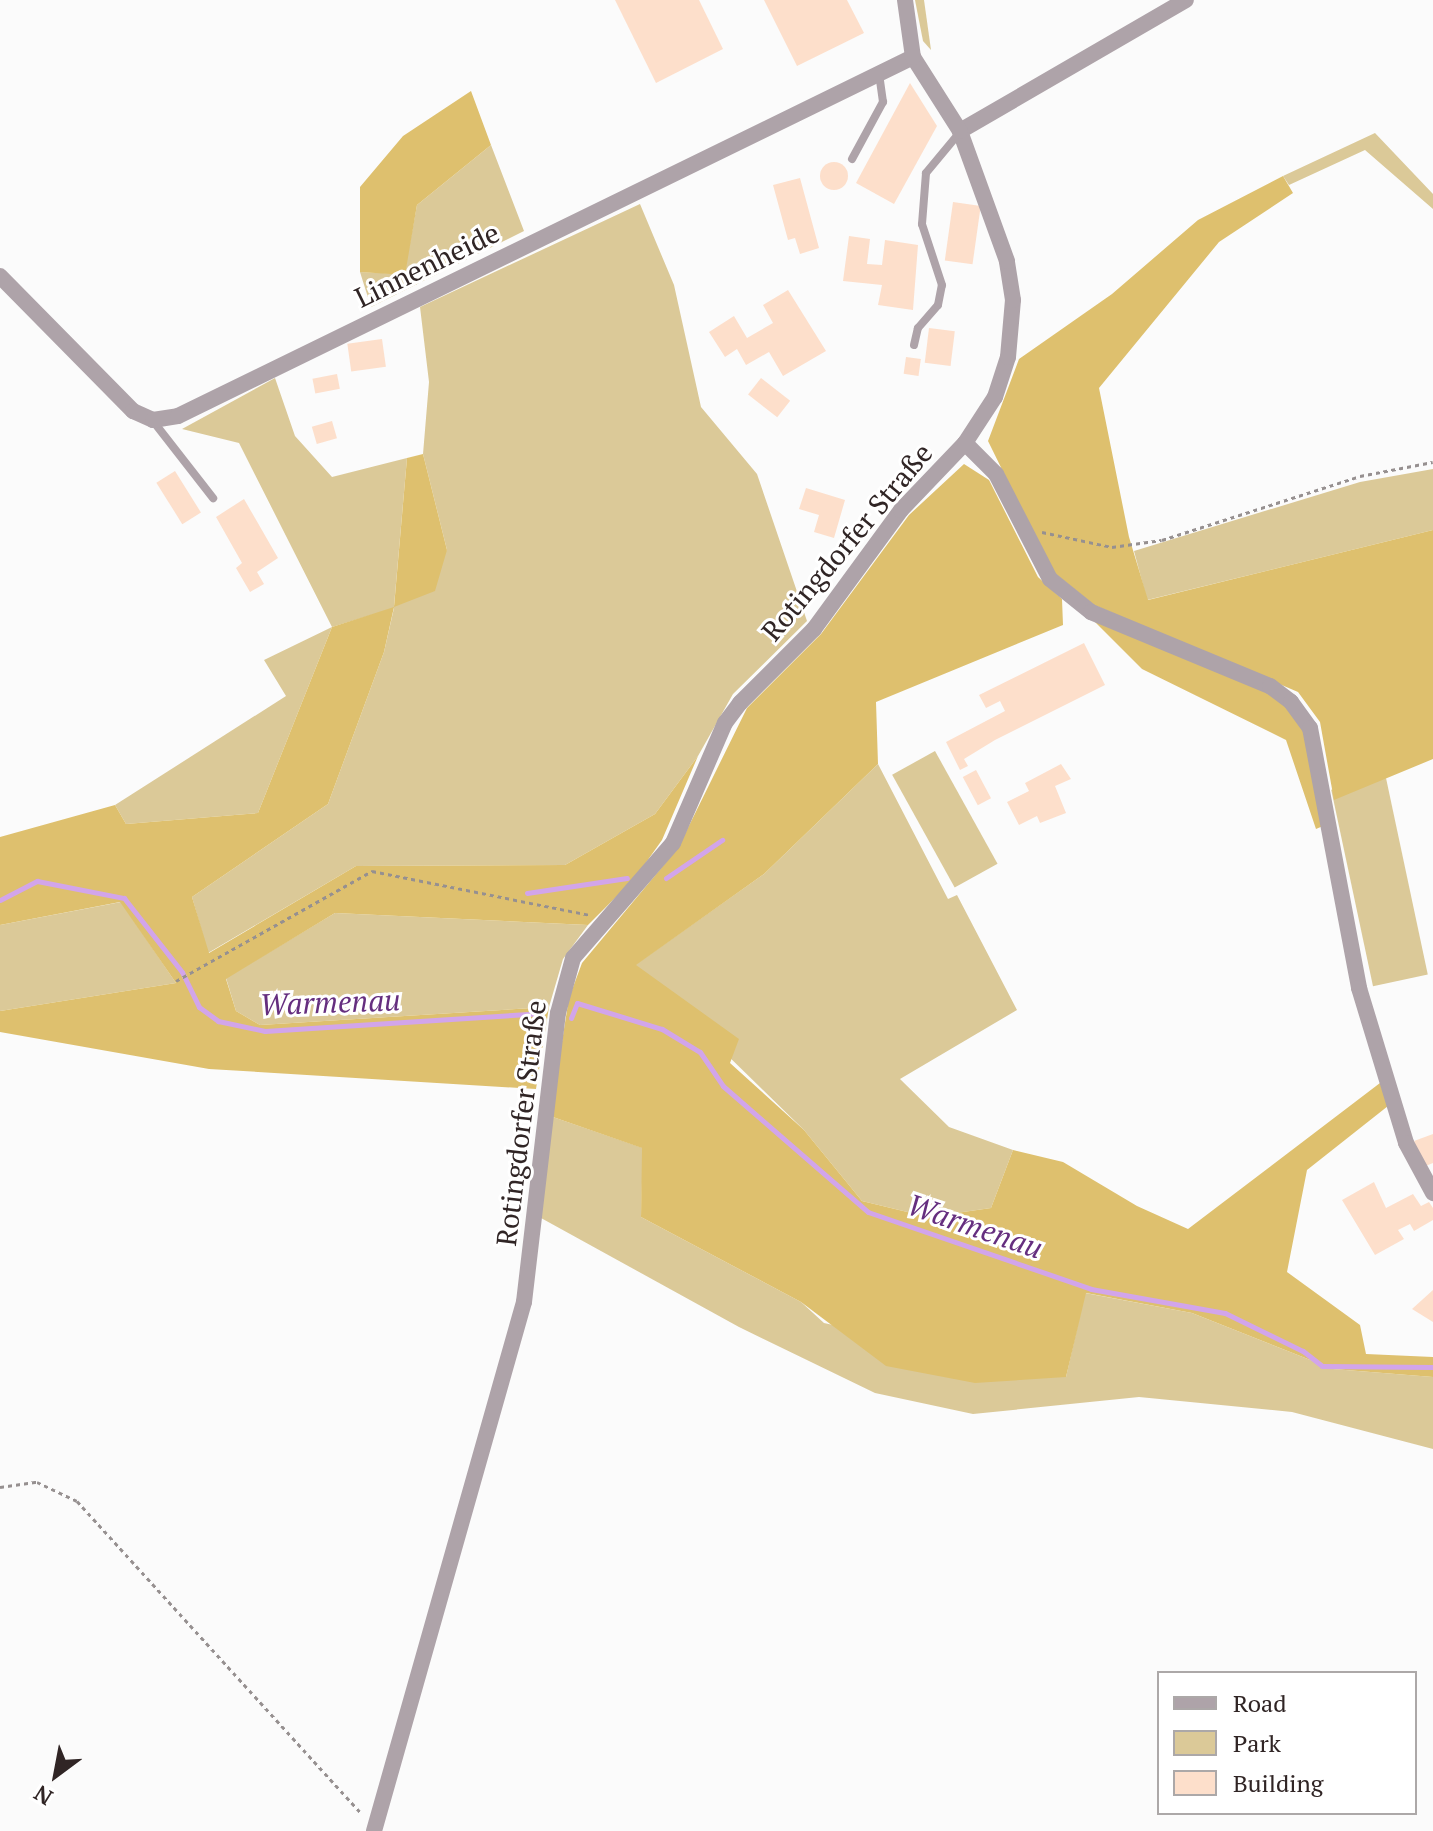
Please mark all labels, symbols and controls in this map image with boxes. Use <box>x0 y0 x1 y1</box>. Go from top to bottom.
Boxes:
street label: Linnenheide <box>349 216 505 314</box>
street label: Rotingdorfer Straße <box>755 436 939 648</box>
water label: Warmenau <box>259 982 401 1022</box>
street label: Rotingdorfer Straße <box>489 998 553 1248</box>
water label: Warmenau <box>903 1186 1047 1266</box>
legend <box>1157 1671 1417 1815</box>
text: Road <box>1233 1687 1287 1719</box>
text: Park <box>1233 1727 1281 1759</box>
north arrow <box>16 1735 96 1815</box>
text: Building <box>1233 1767 1323 1799</box>
text: N <box>28 1779 58 1812</box>

